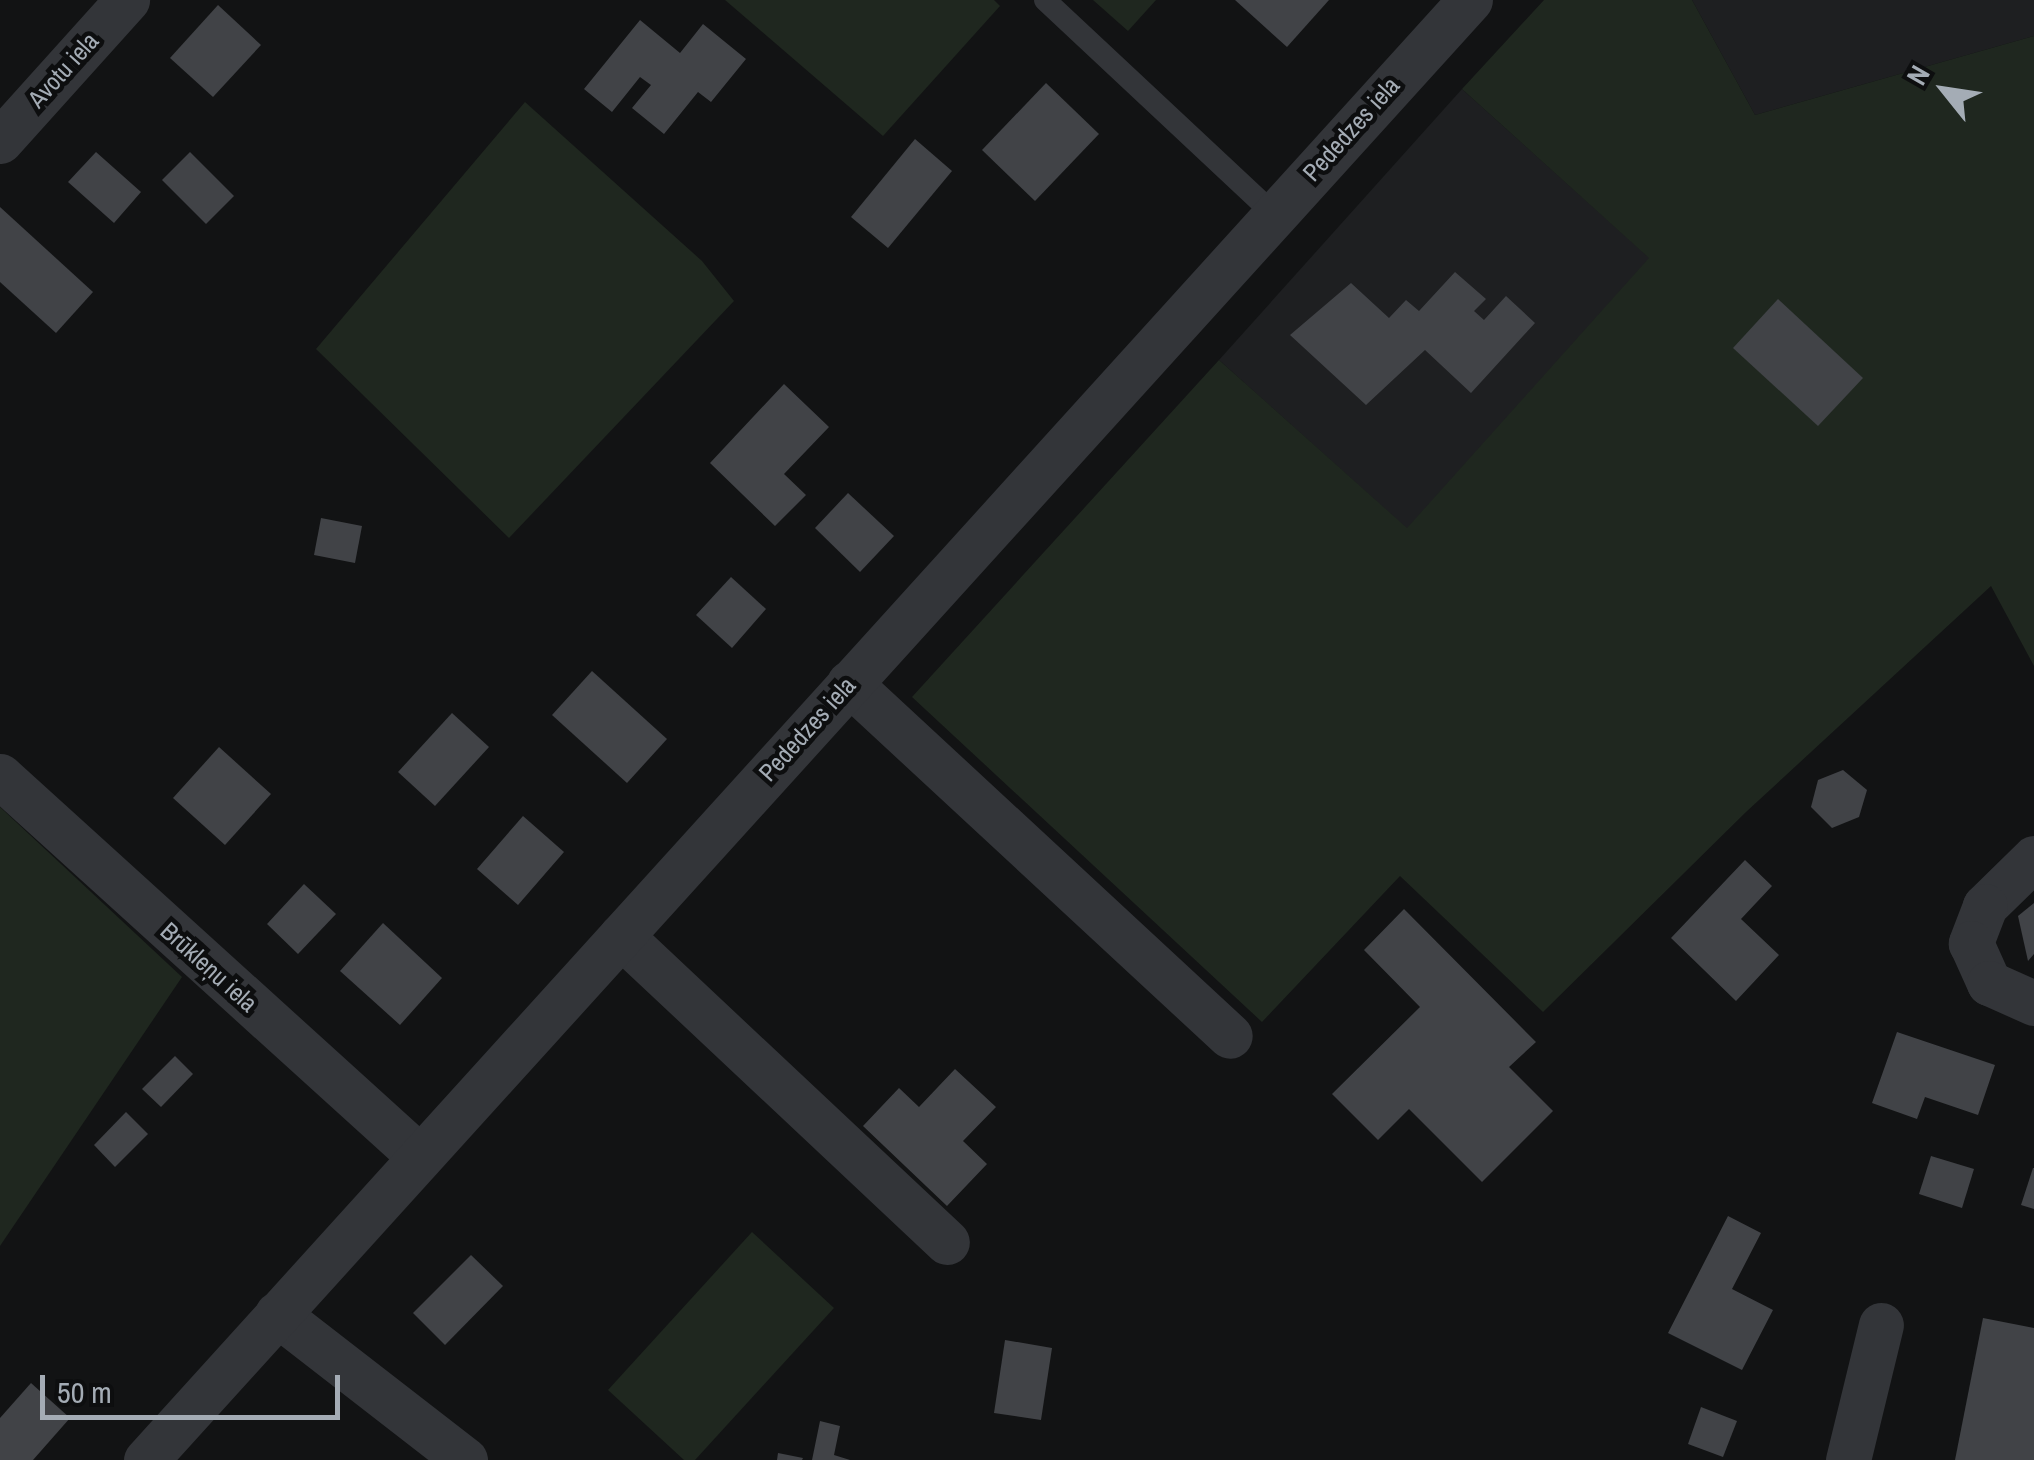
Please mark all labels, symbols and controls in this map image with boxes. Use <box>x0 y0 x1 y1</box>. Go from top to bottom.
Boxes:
street label: Avotu iela <box>21 26 105 114</box>
north arrow <box>1894 40 1994 140</box>
text: N <box>1897 58 1939 92</box>
street label: Pededzes iela <box>1296 71 1406 187</box>
street label: Pededzes iela <box>752 671 862 787</box>
street label: Brūkleņu iela <box>155 916 263 1018</box>
scale bar <box>45 1355 345 1417</box>
text: 50 m <box>57 1372 112 1412</box>

